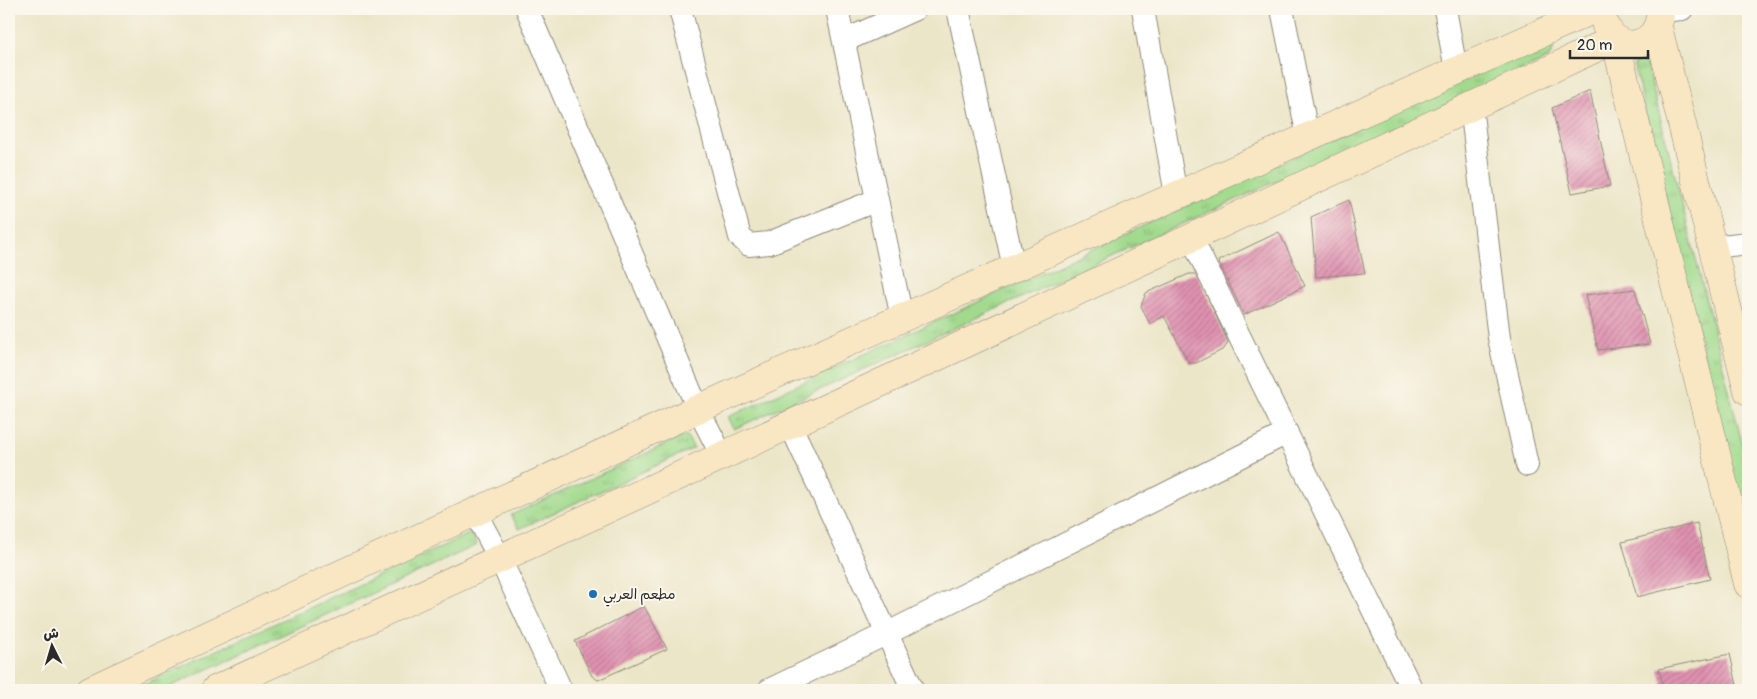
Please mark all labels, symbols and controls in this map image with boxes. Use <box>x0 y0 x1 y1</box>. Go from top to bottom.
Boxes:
scale bar <box>1570 28 1647 60</box>
text: 20 m <box>1577 36 1612 55</box>
place label: مطعم العربي <box>603 586 676 607</box>
marker: مطعم العربي <box>587 588 599 600</box>
north arrow <box>28 622 78 672</box>
text: ش <box>42 624 59 643</box>

